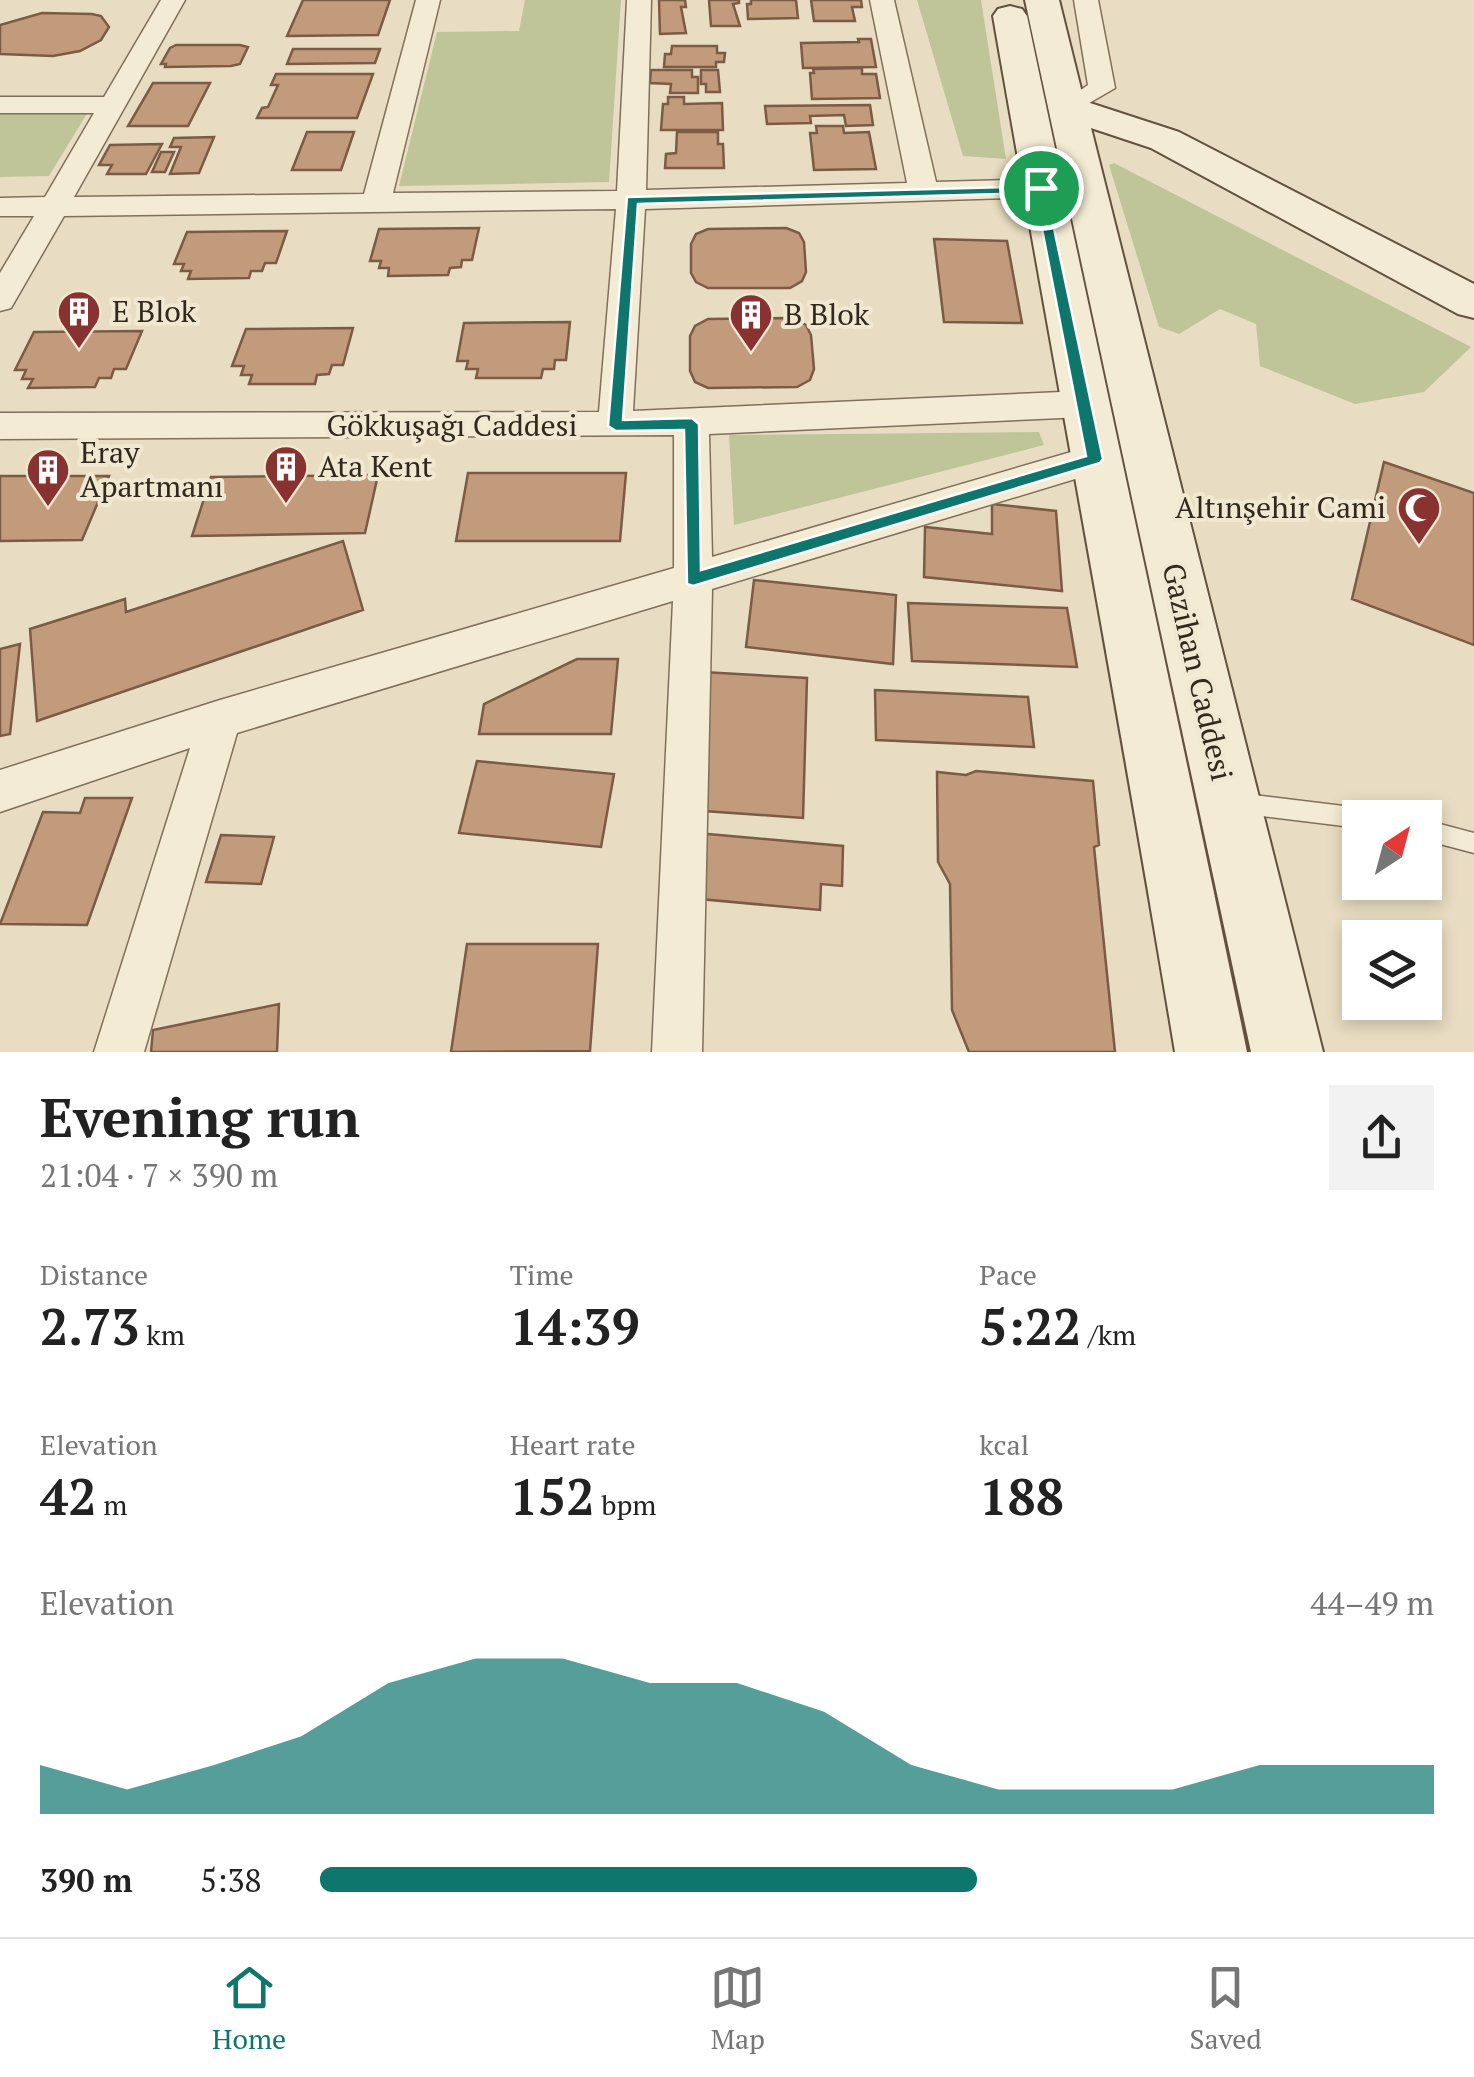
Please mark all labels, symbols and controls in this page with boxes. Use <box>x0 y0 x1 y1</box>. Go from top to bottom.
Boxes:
pin <box>999 146 1084 231</box>
icon: arrive <box>1014 161 1069 216</box>
building icon: E Blok <box>56 289 102 350</box>
place label: E Blok <box>112 291 197 331</box>
building icon: B Blok <box>728 292 774 353</box>
place label: B Blok <box>784 294 870 334</box>
street label: Gökkuşağı Caddesi <box>326 405 578 445</box>
place label: Eray Apartmanı <box>80 432 223 506</box>
building icon: Ata Kent <box>263 444 309 505</box>
place label: Ata Kent <box>318 446 433 486</box>
building icon: Eray Apartmanı <box>25 447 71 508</box>
mosque icon: Altınşehir Cami <box>1396 485 1442 546</box>
place label: Altınşehir Cami <box>1175 487 1386 527</box>
street label: Gazihan Caddesi <box>1153 559 1242 785</box>
north arrow <box>1342 800 1442 900</box>
map controls <box>1342 800 1442 1020</box>
button: layers <box>1342 920 1442 1020</box>
text: Evening run <box>40 1080 360 1153</box>
button: share <box>1329 1085 1434 1190</box>
text: 21:04 · 7 × 390 m <box>40 1154 278 1196</box>
text: Distance <box>40 1256 148 1293</box>
text: Time <box>510 1256 574 1293</box>
text: Pace <box>979 1256 1037 1293</box>
text: 2.73 <box>40 1293 140 1359</box>
text: 14:39 <box>510 1293 640 1359</box>
text: 5:22 <box>979 1293 1081 1359</box>
text: km <box>140 1316 185 1353</box>
text: /km <box>1081 1316 1136 1353</box>
text: Elevation <box>40 1426 158 1463</box>
text: Heart rate <box>510 1426 636 1463</box>
text: kcal <box>979 1426 1029 1463</box>
text: 42 <box>40 1463 97 1529</box>
text: 152 <box>510 1463 594 1529</box>
text: 188 <box>979 1463 1064 1529</box>
text: m <box>97 1486 127 1523</box>
text: bpm <box>594 1486 656 1523</box>
text: Elevation <box>40 1582 174 1624</box>
text: 44–49 m <box>1310 1582 1434 1624</box>
text: 390 m <box>40 1859 132 1901</box>
text: 5:38 <box>200 1859 262 1901</box>
tab: Home <box>212 1960 286 2057</box>
tab: Map <box>710 1960 765 2057</box>
tab: Saved <box>1189 1960 1262 2057</box>

